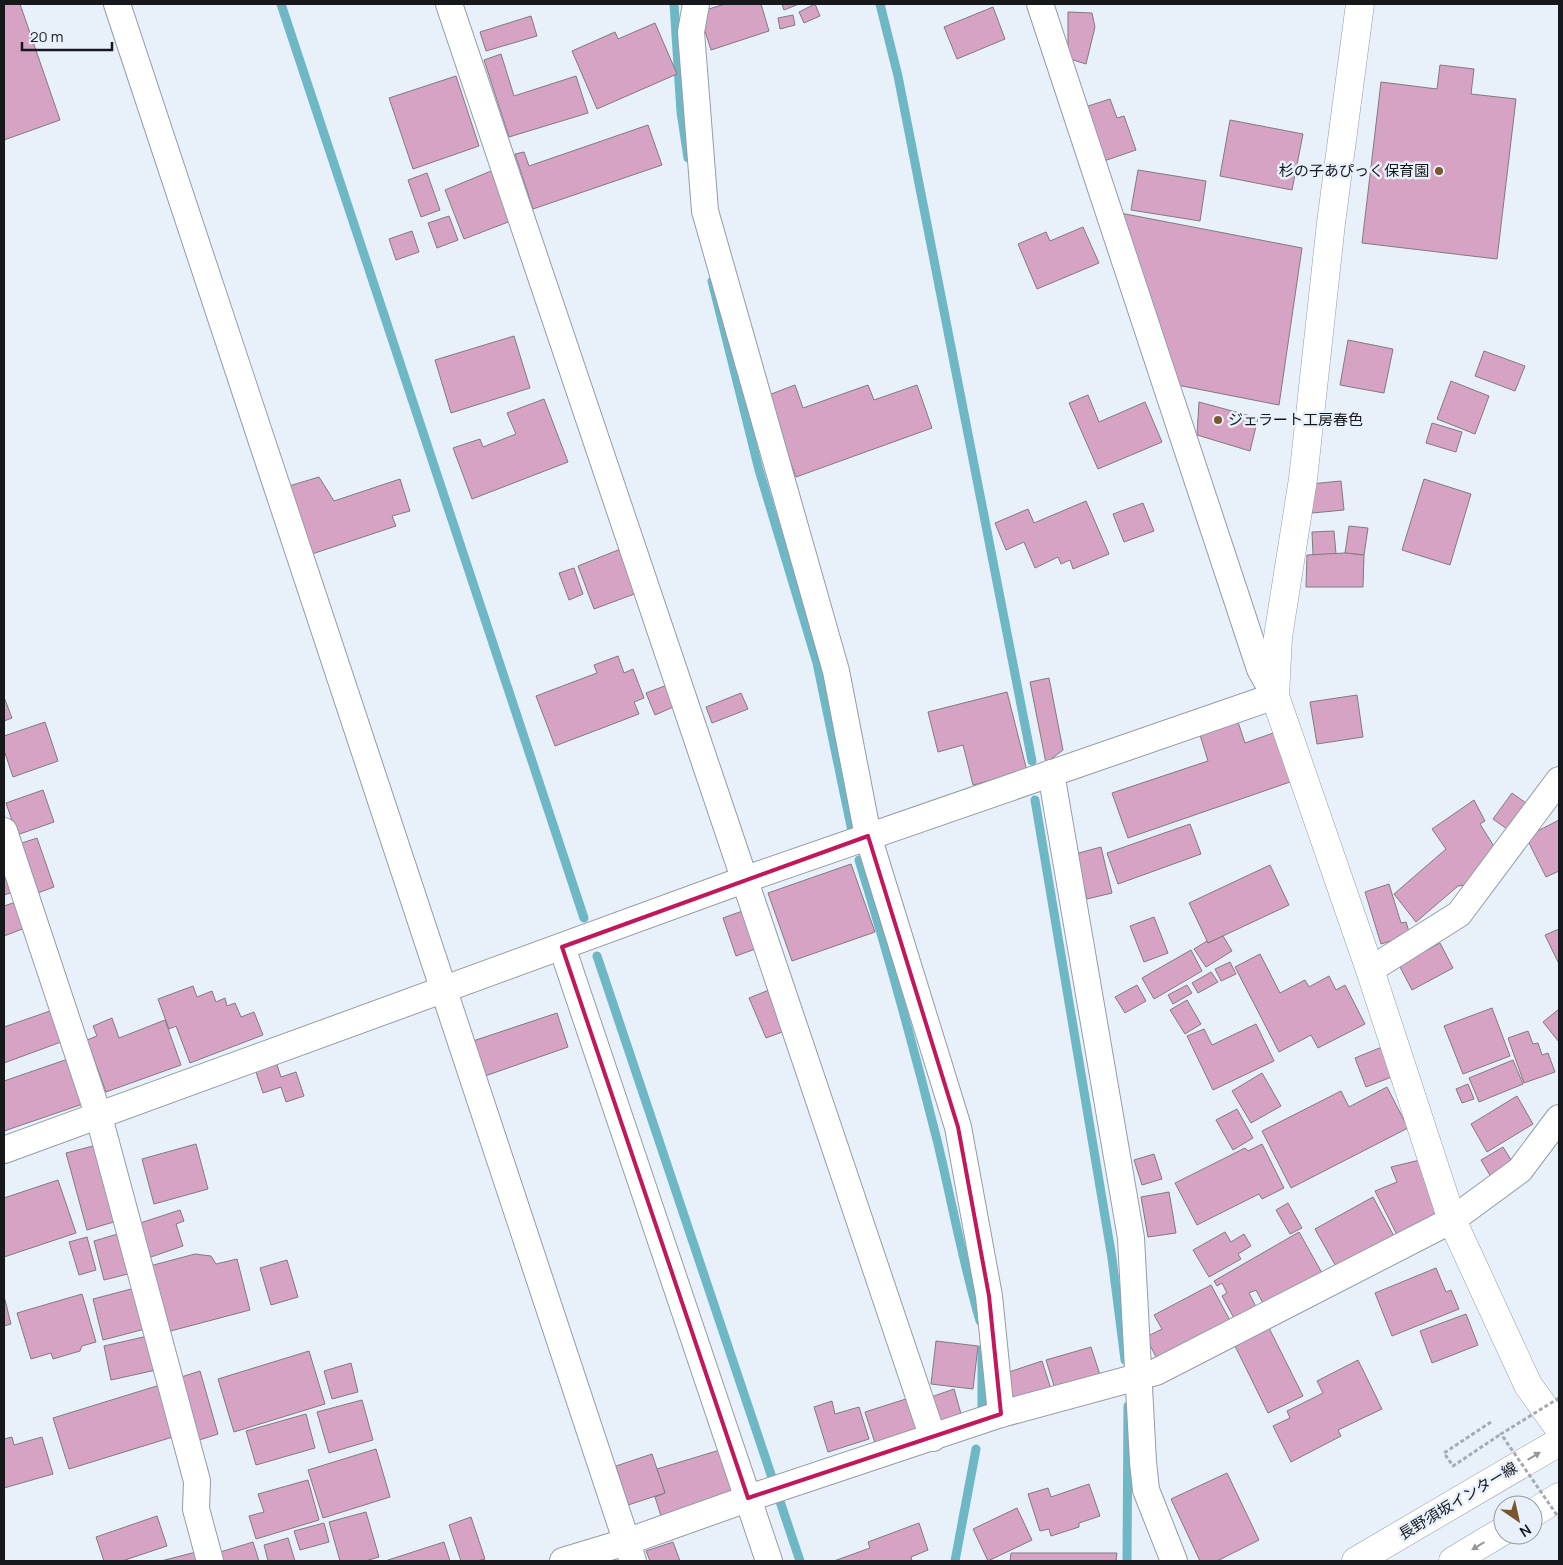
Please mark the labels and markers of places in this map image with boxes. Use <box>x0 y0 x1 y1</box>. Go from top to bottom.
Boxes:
place label: 杉の子あぴっく保育園 <box>1279 160 1429 181</box>
marker: 杉の子あぴっく保育園 <box>1433 165 1445 177</box>
place label: ジェラート工房春色 <box>1228 409 1363 430</box>
marker: ジェラート工房春色 <box>1212 414 1224 426</box>

